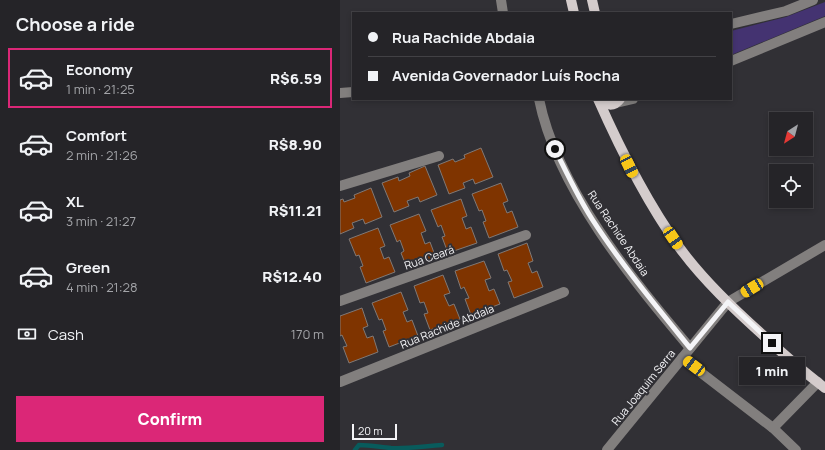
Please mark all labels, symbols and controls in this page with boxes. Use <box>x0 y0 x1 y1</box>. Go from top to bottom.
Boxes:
text: Choose a ride <box>16 12 135 36</box>
text: Rua Rachide Abdaia <box>392 27 535 48</box>
text: Economy <box>66 59 133 80</box>
icon: car <box>18 60 54 96</box>
text: Avenida Governador Luís Rocha <box>392 65 620 86</box>
text: R$6.59 <box>270 68 322 89</box>
text: 1 min · 21:25 <box>66 80 135 98</box>
north arrow <box>769 112 813 156</box>
map controls <box>769 112 813 208</box>
text: Comfort <box>66 125 127 146</box>
icon: car <box>18 126 54 162</box>
text: R$8.90 <box>269 134 322 155</box>
route start <box>546 140 564 158</box>
text: 2 min · 21:26 <box>66 146 138 164</box>
car <box>618 153 640 179</box>
button: locate <box>769 164 813 208</box>
street label: Rua Rachide Abdaia <box>585 187 653 279</box>
text: XL <box>66 191 84 212</box>
icon: car <box>18 192 54 228</box>
text: R$11.21 <box>269 200 322 221</box>
text: 3 min · 21:27 <box>66 212 136 230</box>
car <box>661 225 685 251</box>
street label: Rua Ceará <box>402 241 456 273</box>
text: Green <box>66 257 110 278</box>
icon: car <box>18 258 54 294</box>
text: R$12.40 <box>262 266 322 287</box>
car <box>739 277 765 299</box>
text: 4 min · 21:28 <box>66 278 138 296</box>
street label: Rua Rachide Abdala <box>398 300 496 352</box>
icon: cash <box>16 323 38 345</box>
text: Cash <box>48 324 84 345</box>
text: 170 m <box>291 325 324 343</box>
route end <box>763 334 781 352</box>
street label: Rua Joaquim Serra <box>608 346 678 428</box>
car <box>681 354 707 378</box>
callout: 1 min <box>739 357 805 385</box>
text: 1 min <box>756 362 788 380</box>
button: Confirm <box>16 396 324 442</box>
scale bar <box>352 422 397 441</box>
text: 20 m <box>358 423 383 438</box>

